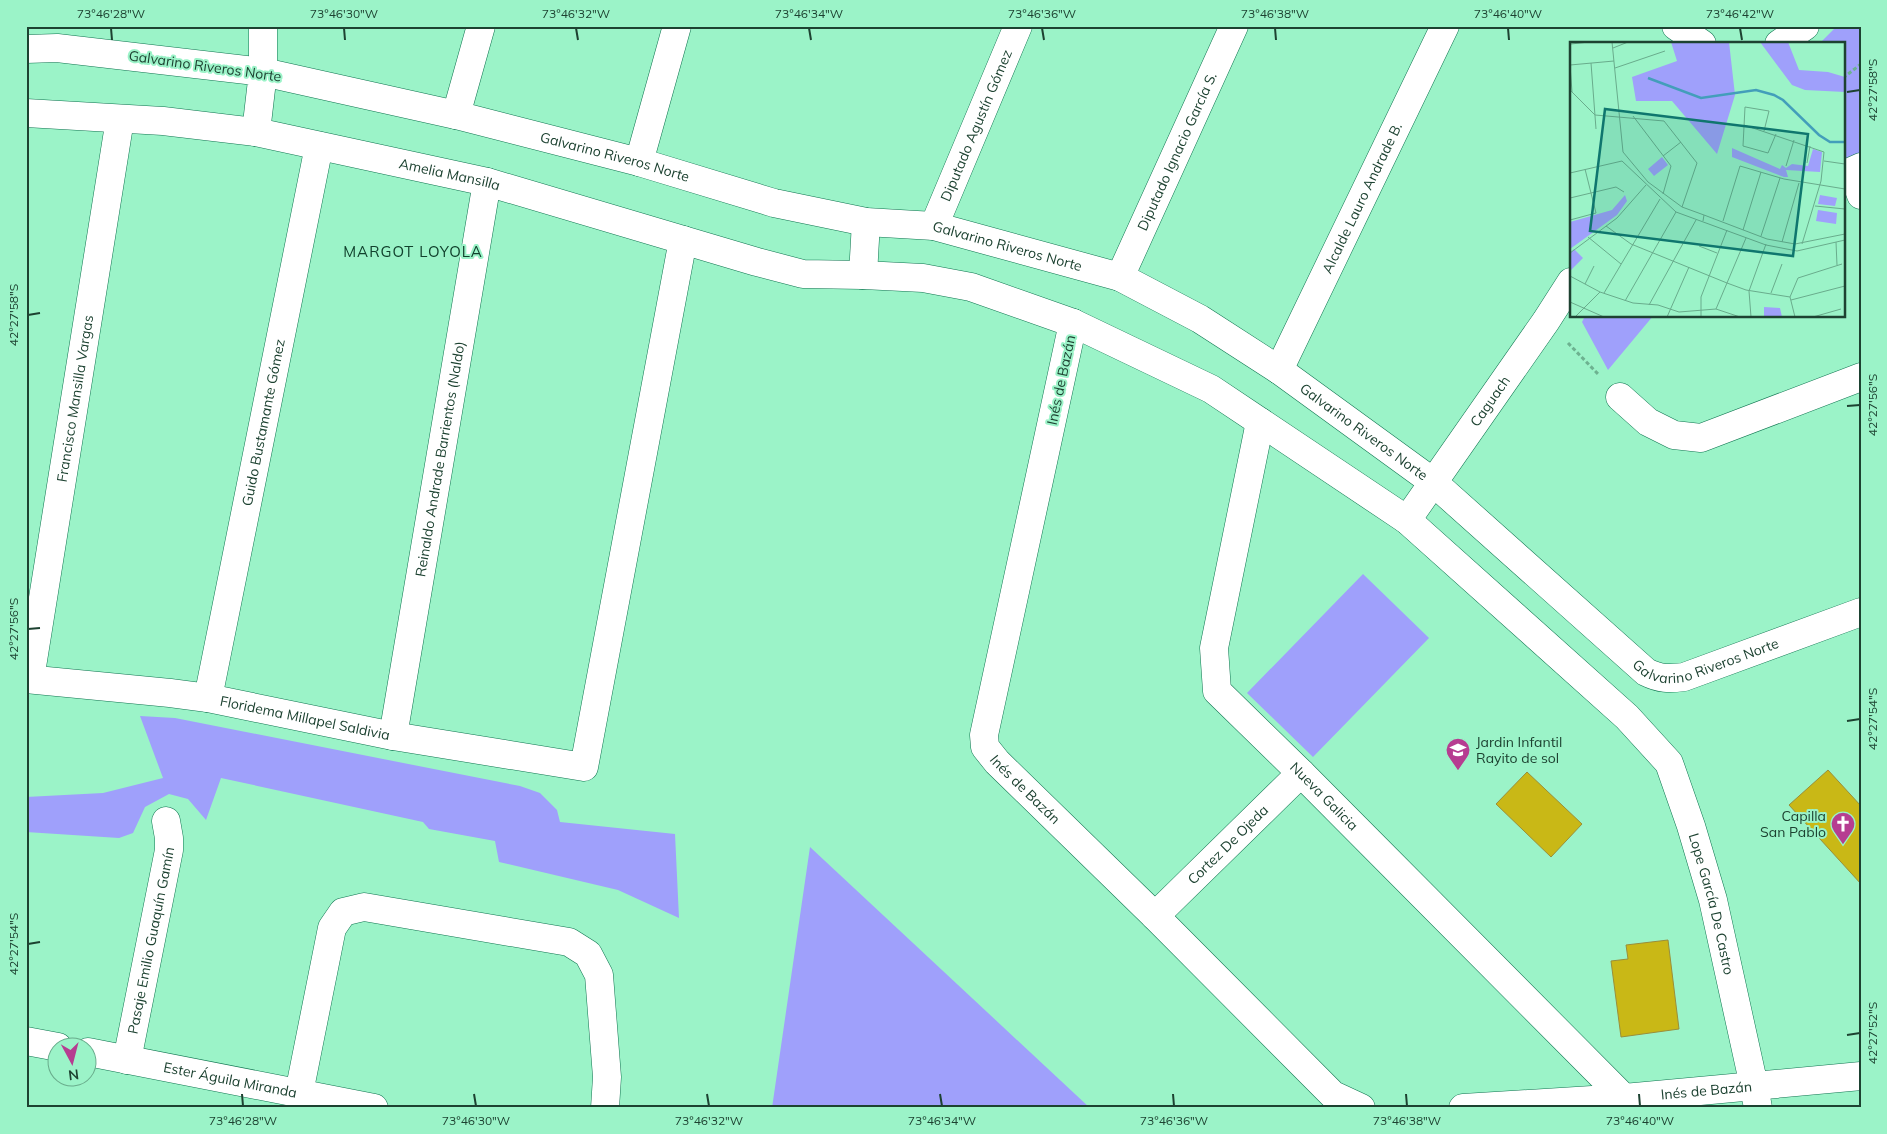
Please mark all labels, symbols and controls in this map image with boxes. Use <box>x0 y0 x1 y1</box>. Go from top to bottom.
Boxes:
text: 73°46'28"W <box>77 6 145 21</box>
text: 73°46'30"W <box>310 6 378 21</box>
text: 73°46'32"W <box>542 6 610 21</box>
text: 73°46'34"W <box>775 6 843 21</box>
text: 73°46'36"W <box>1008 6 1076 21</box>
text: 73°46'38"W <box>1241 6 1309 21</box>
text: 73°46'40"W <box>1474 6 1542 21</box>
text: 73°46'42"W <box>1706 6 1774 21</box>
inset map <box>1570 42 1844 318</box>
street label: Galvarino Riveros Norte <box>128 46 282 86</box>
street label: Diputado Agustín Gómez <box>936 47 1016 204</box>
text: 42°27'58"S <box>1865 59 1880 121</box>
street label: Diputado Ignacio García S. <box>1133 69 1221 233</box>
street label: Alcalde Lauro Andrade B. <box>1318 120 1406 276</box>
street label: Galvarino Riveros Norte <box>538 128 692 186</box>
street label: Amelia Mansilla <box>397 154 502 194</box>
street label: Galvarino Riveros Norte <box>931 217 1084 275</box>
district label: MARGOT LOYOLA <box>343 242 483 261</box>
text: 42°27'58"S <box>6 284 21 346</box>
street label: Francisco Mansilla Vargas <box>53 314 97 483</box>
street label: Inés de Bazán <box>1043 333 1079 427</box>
street label: Guido Bustamante Gómez <box>238 337 289 508</box>
street label: Reinaldo Andrade Barrientos (Naldo) <box>411 340 469 578</box>
street label: Caguach <box>1466 372 1514 430</box>
text: 42°27'56"S <box>1865 374 1880 436</box>
street label: Galvarino Riveros Norte <box>1296 379 1431 484</box>
text: 42°27'56"S <box>6 598 21 660</box>
street label: Galvarino Riveros Norte <box>1629 634 1781 687</box>
text: 42°27'54"S <box>1865 688 1880 750</box>
street label: Floridema Millapel Saldivia <box>218 692 391 744</box>
place label: Jardin Infantil Rayito de sol <box>1476 733 1562 767</box>
school or university icon: Jardin Infantil Rayito de sol <box>1445 737 1471 771</box>
street label: Inés de Bazán <box>986 751 1064 828</box>
street label: Nueva Galicia <box>1286 758 1362 834</box>
street label: Cortez De Ojeda <box>1184 801 1272 888</box>
place label: Capilla San Pablo <box>1760 807 1826 841</box>
church icon: Capilla San Pablo <box>1830 811 1856 845</box>
street label: Lope García De Castro <box>1685 831 1738 976</box>
street label: Pasaje Emilio Guaquín Gamín <box>123 845 178 1035</box>
text: 42°27'54"S <box>6 913 21 975</box>
text: 42°27'52"S <box>1865 1002 1880 1064</box>
north arrow <box>48 1036 98 1086</box>
street label: Ester Águila Miranda <box>162 1058 299 1102</box>
text: N <box>67 1065 80 1084</box>
street label: Inés de Bazán <box>1660 1077 1753 1104</box>
text: 73°46'28"W <box>209 1113 277 1128</box>
text: 73°46'30"W <box>442 1113 510 1128</box>
text: 73°46'32"W <box>675 1113 743 1128</box>
text: 73°46'34"W <box>908 1113 976 1128</box>
text: 73°46'36"W <box>1140 1113 1208 1128</box>
text: 73°46'38"W <box>1373 1113 1441 1128</box>
text: 73°46'40"W <box>1606 1113 1674 1128</box>

